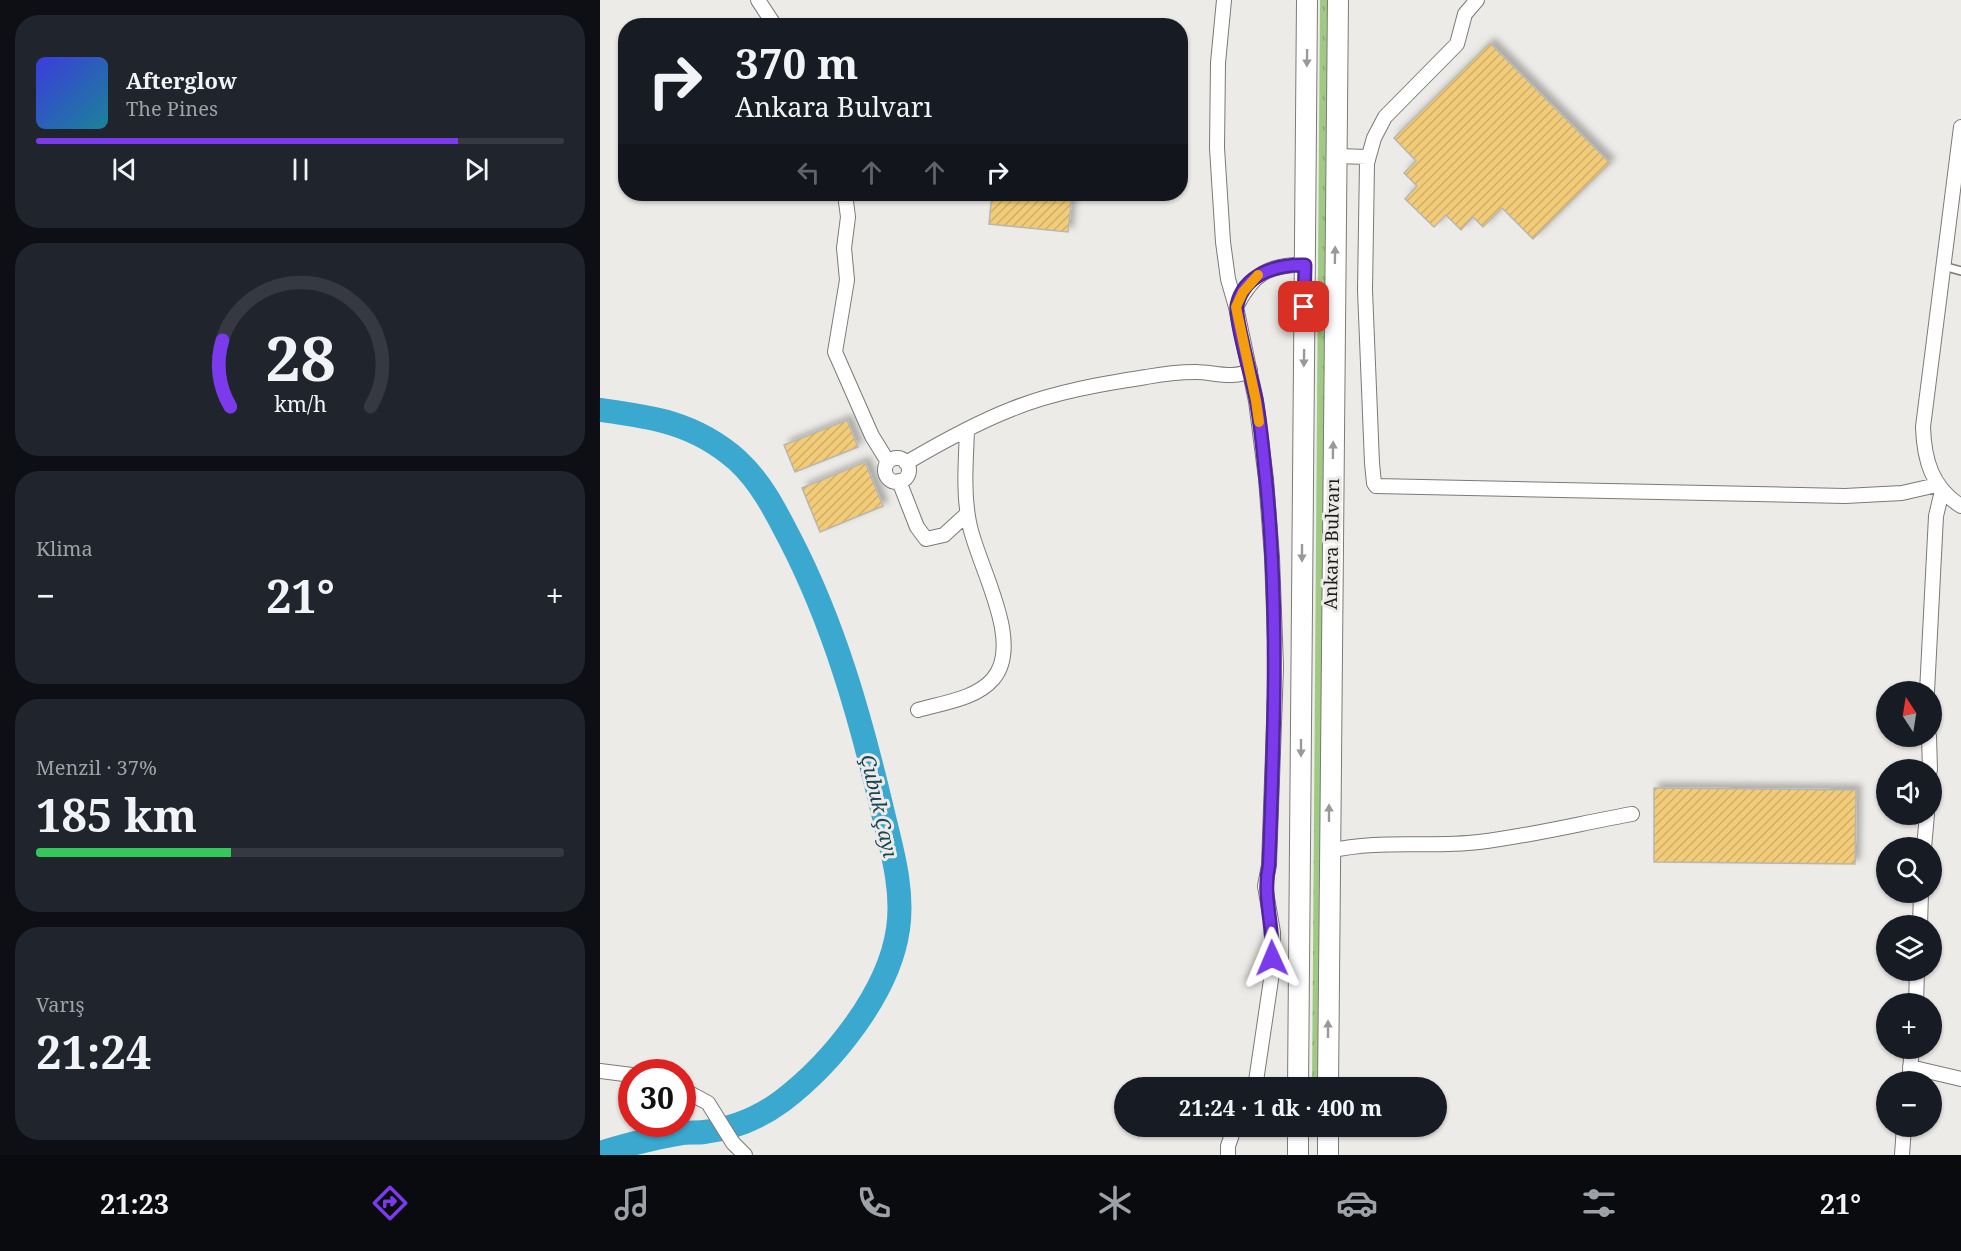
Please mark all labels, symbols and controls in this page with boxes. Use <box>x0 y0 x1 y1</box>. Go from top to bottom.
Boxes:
text: 370 m <box>735 34 859 91</box>
icon: right <box>636 42 714 120</box>
one-way arrow <box>1302 49 1312 68</box>
text: Afterglow <box>126 65 237 95</box>
text: Ankara Bulvarı <box>735 88 932 125</box>
text: The Pines <box>126 95 218 122</box>
icon: previous <box>108 153 141 186</box>
icon: pause <box>284 153 317 186</box>
icon: next <box>460 153 493 186</box>
icon: left <box>792 156 825 189</box>
icon: ahead <box>855 156 888 189</box>
icon: ahead <box>918 156 951 189</box>
icon: right <box>981 156 1014 189</box>
one-way arrow <box>1331 246 1340 265</box>
pin <box>1278 281 1329 332</box>
icon: arrive <box>1287 290 1320 323</box>
text: 28 <box>265 314 335 399</box>
one-way arrow <box>1299 349 1309 368</box>
text: km/h <box>274 389 327 418</box>
one-way arrow <box>1328 441 1337 460</box>
street label: Ankara Bulvarı <box>1318 478 1344 610</box>
text: Klima <box>36 535 93 562</box>
one-way arrow <box>1297 544 1307 563</box>
text: 21° <box>266 565 335 626</box>
text: − <box>36 573 55 618</box>
text: + <box>546 573 564 618</box>
north arrow <box>1876 681 1942 747</box>
map controls <box>1876 681 1942 1137</box>
one-way arrow <box>1296 739 1306 758</box>
water label: Çubuk Çayı <box>855 752 904 860</box>
text: Menzil · 37% <box>36 754 157 781</box>
button: sound <box>1876 759 1942 825</box>
text: 185 km <box>36 784 197 845</box>
one-way arrow <box>1324 804 1334 823</box>
button: search <box>1876 837 1942 903</box>
button: layers <box>1876 915 1942 981</box>
position arrow <box>1240 926 1304 990</box>
text: Varış <box>36 991 84 1018</box>
button: + <box>1876 993 1942 1059</box>
one-way arrow <box>1323 1020 1333 1039</box>
text: 21:24 <box>36 1021 151 1082</box>
speed limit sign: 30 <box>618 1059 696 1137</box>
button: − <box>1876 1071 1942 1137</box>
text: 21:24 · 1 dk · 400 m <box>1179 1092 1382 1122</box>
icon: directions <box>369 1182 411 1224</box>
icon: music <box>611 1182 653 1224</box>
icon: phone <box>853 1182 895 1224</box>
icon: climate <box>1094 1182 1136 1224</box>
icon: car <box>1336 1182 1378 1224</box>
icon: filters <box>1578 1182 1620 1224</box>
text: 21:23 <box>100 1185 169 1222</box>
text: 21° <box>1820 1185 1861 1222</box>

